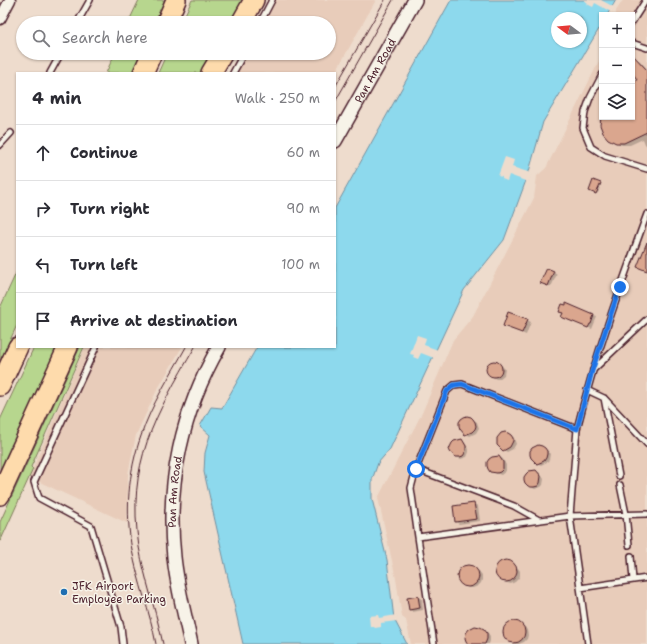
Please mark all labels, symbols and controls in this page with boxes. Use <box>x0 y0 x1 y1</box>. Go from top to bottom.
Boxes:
north arrow <box>551 12 587 48</box>
map controls <box>599 12 635 120</box>
button: + <box>599 12 635 48</box>
search box <box>16 16 336 60</box>
icon: search <box>30 27 52 49</box>
text: Search here <box>62 28 148 48</box>
street label: Pan Am Road <box>351 36 399 106</box>
button: − <box>599 48 635 84</box>
button: layers <box>599 84 635 120</box>
text: 4 min <box>32 87 82 109</box>
text: Walk · 250 m <box>235 90 320 107</box>
icon: ahead <box>32 142 54 164</box>
text: Continue <box>70 143 138 163</box>
text: 60 m <box>287 144 320 161</box>
icon: right <box>32 198 54 220</box>
text: Turn right <box>70 199 150 219</box>
text: 90 m <box>286 200 320 217</box>
icon: left <box>32 254 54 276</box>
text: Turn left <box>70 255 138 275</box>
text: 100 m <box>281 256 320 273</box>
route end <box>611 278 629 296</box>
icon: arrive <box>32 310 54 332</box>
text: Arrive at destination <box>70 311 238 331</box>
street label: Pan Am Road <box>164 455 185 528</box>
route start <box>407 460 425 478</box>
place label: JFK Airport Employee Parking <box>72 579 166 607</box>
marker: JFK Airport Employee Parking <box>59 587 69 597</box>

